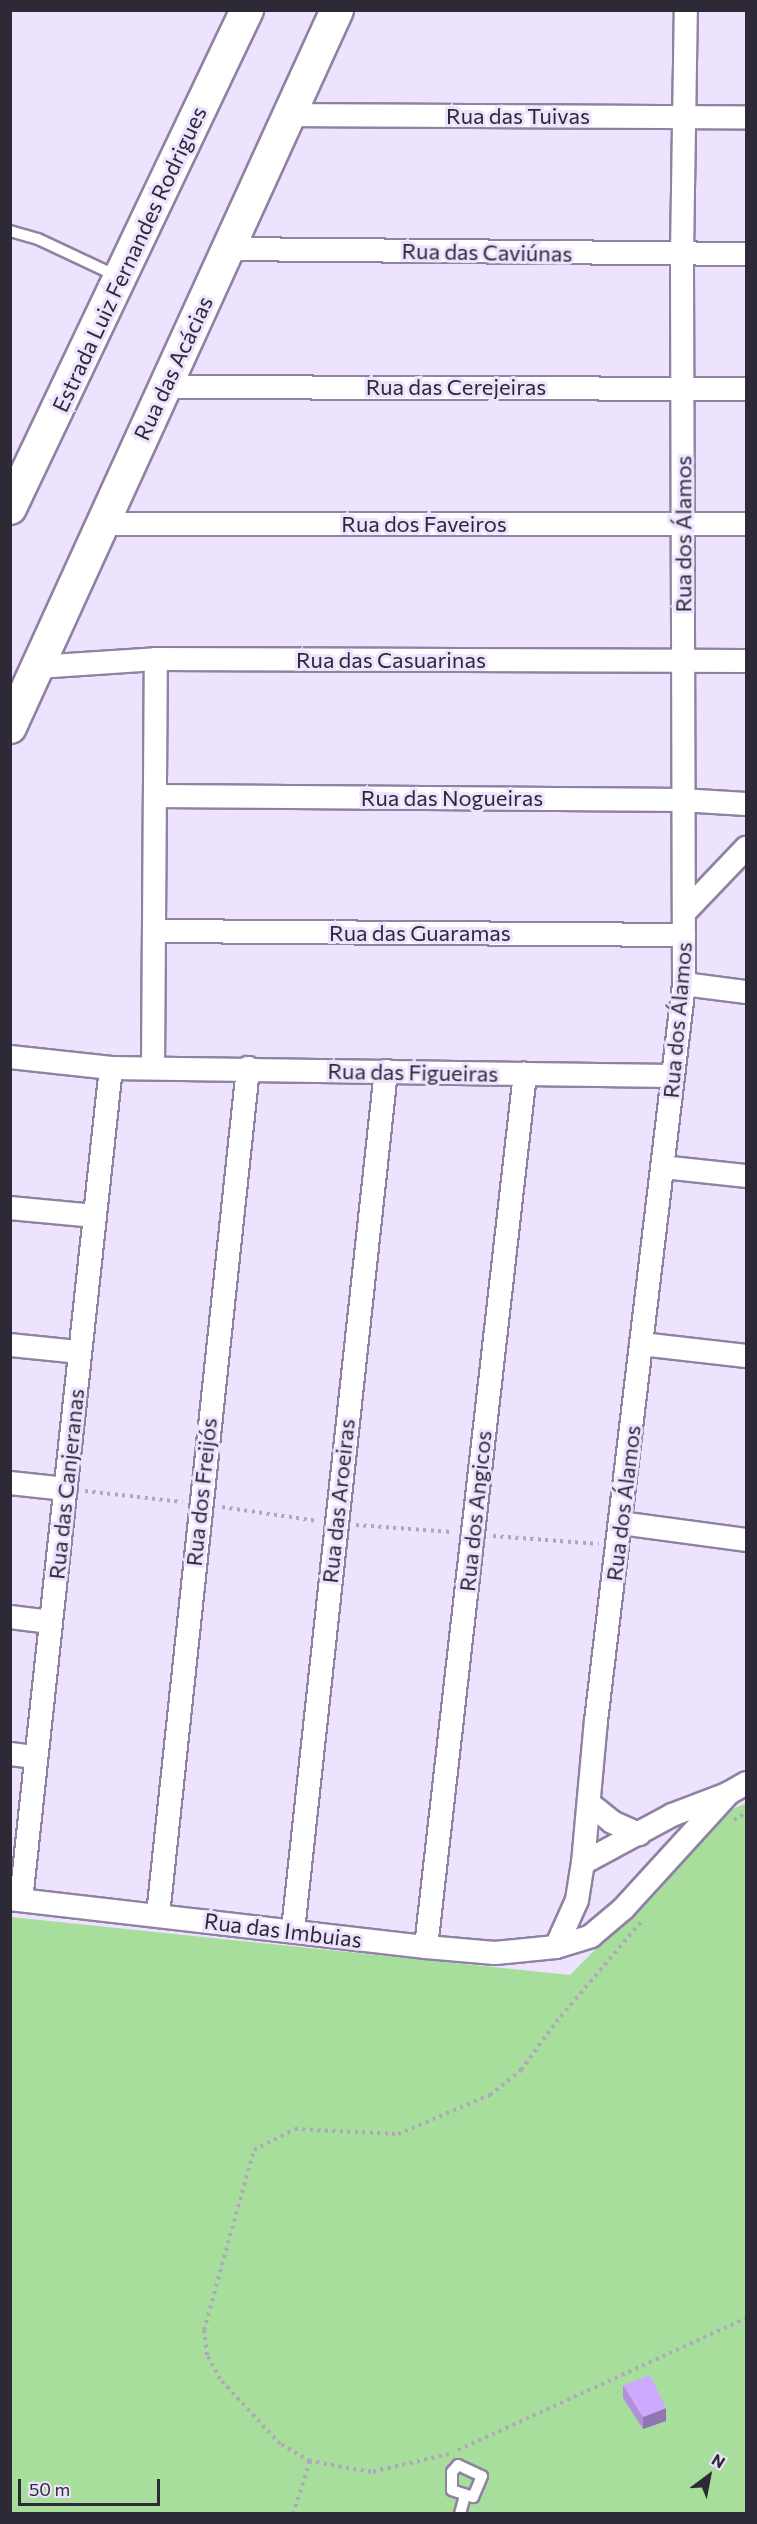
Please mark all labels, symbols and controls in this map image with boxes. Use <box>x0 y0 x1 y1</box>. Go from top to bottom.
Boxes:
street label: Estrada Luiz Fernandes Rodrigues <box>46 102 212 416</box>
street label: Rua das Tuivas <box>446 103 590 129</box>
street label: Rua das Caviúnas <box>401 237 573 267</box>
street label: Rua das Acácias <box>128 292 218 444</box>
street label: Rua das Cerejeiras <box>366 374 546 400</box>
street label: Rua dos Álamos <box>670 456 696 612</box>
street label: Rua dos Faveiros <box>341 511 507 537</box>
street label: Rua das Casuarinas <box>296 647 486 673</box>
street label: Rua das Nogueiras <box>361 785 543 811</box>
street label: Rua das Guaramas <box>329 920 511 946</box>
street label: Rua dos Álamos <box>657 941 697 1099</box>
street label: Rua das Figueiras <box>327 1057 499 1087</box>
street label: Rua das Canjeranas <box>43 1387 89 1581</box>
street label: Rua dos Freijós <box>180 1417 222 1567</box>
street label: Rua das Aroeiras <box>316 1418 360 1584</box>
street label: Rua dos Álamos <box>600 1424 646 1582</box>
street label: Rua dos Angicos <box>453 1429 497 1593</box>
street label: Rua das Imbuias <box>203 1907 363 1953</box>
north arrow <box>679 2446 739 2506</box>
text: N <box>709 2449 729 2472</box>
scale bar <box>21 2467 164 2505</box>
text: 50 m <box>29 2478 70 2500</box>

